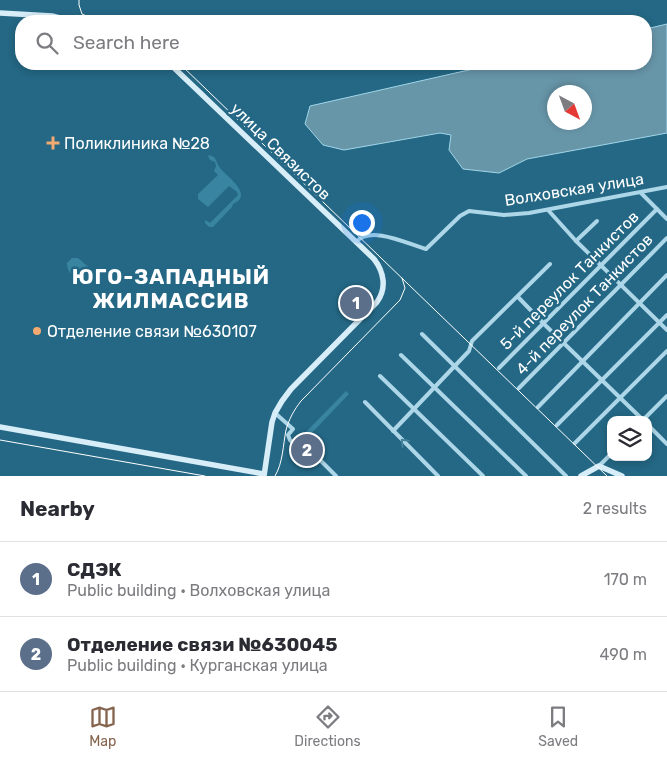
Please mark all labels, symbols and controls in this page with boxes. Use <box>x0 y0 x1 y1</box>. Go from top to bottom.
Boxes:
search box <box>15 15 652 70</box>
icon: search <box>33 29 61 57</box>
text: Search here <box>73 31 180 54</box>
north arrow <box>547 85 592 130</box>
street label: улица Связистов <box>227 99 335 204</box>
place label: Поликлиника №28 <box>64 134 210 153</box>
marker: Поликлиника №28 <box>46 136 60 150</box>
street label: Волховская улица <box>503 169 645 210</box>
street label: 5-й переулок Танкистов <box>496 207 643 354</box>
your location <box>349 210 375 236</box>
street label: 4-й переулок Танкистов <box>512 230 657 379</box>
district label: ЮГО-ЗАПАДНЫЙ ЖИЛМАССИВ <box>72 264 270 313</box>
pin: 1 <box>340 284 372 322</box>
place label: Отделение связи №630107 <box>47 322 257 341</box>
marker: Отделение связи №630107 <box>31 325 43 337</box>
map controls <box>607 416 652 461</box>
button: layers <box>607 416 652 461</box>
pin: 2 <box>291 431 323 469</box>
one-way arrow <box>401 438 410 447</box>
text: Nearby <box>20 496 95 521</box>
text: 2 results <box>583 499 647 518</box>
text: СДЭК <box>67 558 122 581</box>
text: 1 <box>32 570 40 589</box>
text: 170 m <box>604 570 647 589</box>
text: Public building · Волховская улица <box>67 581 330 600</box>
text: Отделение связи №630045 <box>67 633 338 656</box>
text: 2 <box>31 645 41 664</box>
text: 490 m <box>599 645 647 664</box>
text: Public building · Курганская улица <box>67 656 328 675</box>
tab: Map <box>89 703 117 750</box>
tab: Directions <box>294 703 361 750</box>
tab: Saved <box>538 703 578 750</box>

